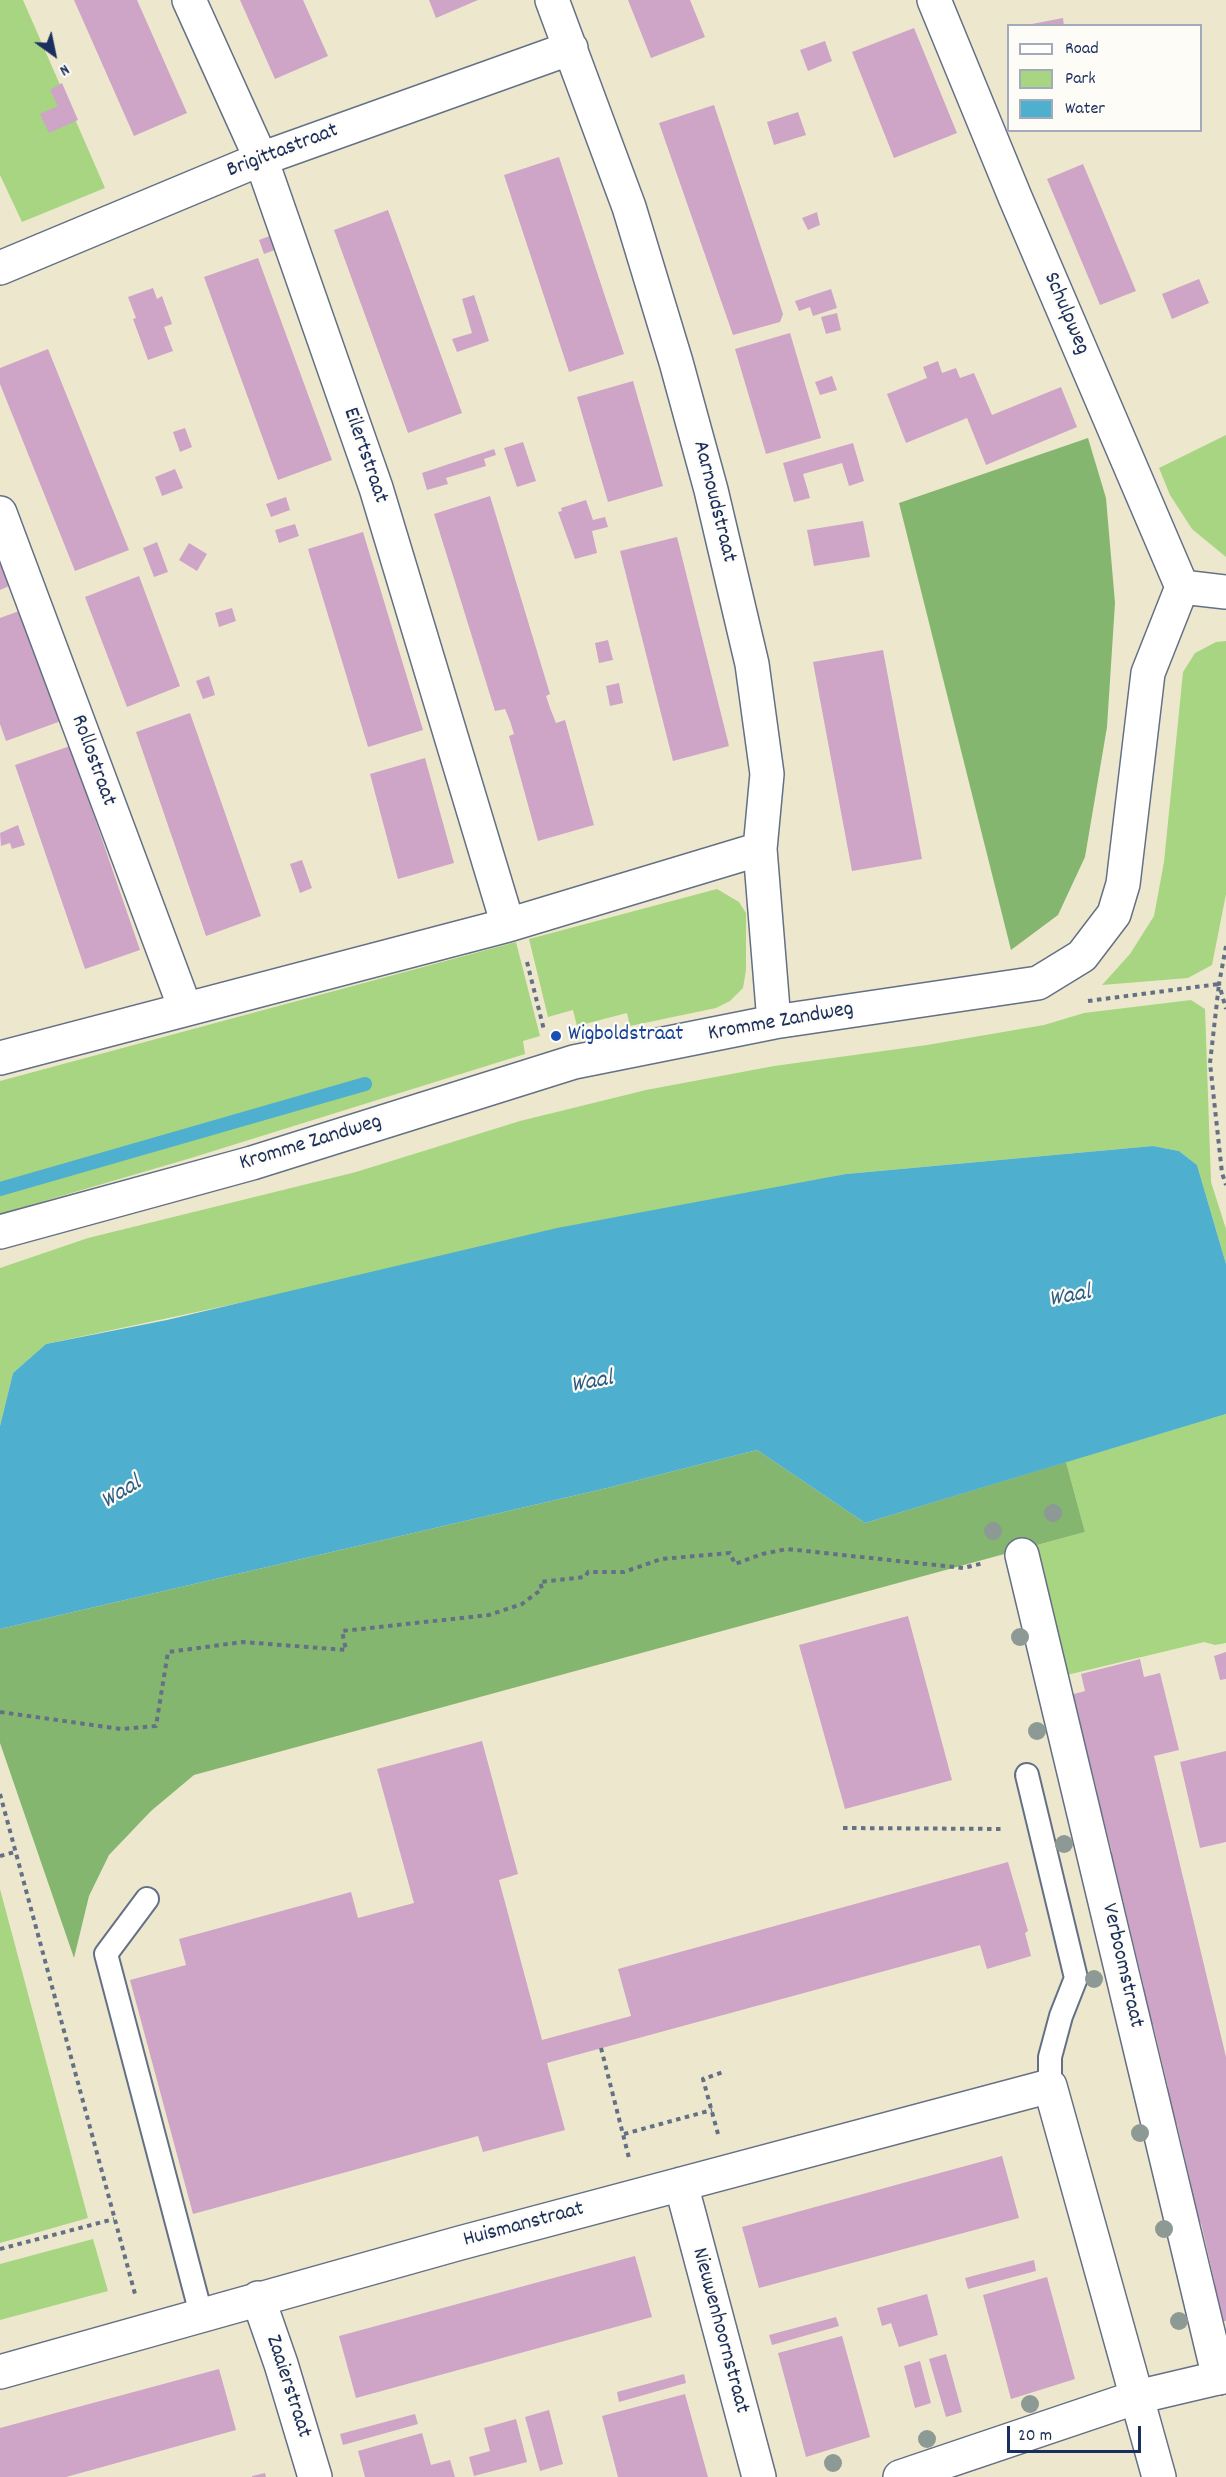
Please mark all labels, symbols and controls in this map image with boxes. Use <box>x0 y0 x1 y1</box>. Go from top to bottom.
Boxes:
north arrow <box>24 24 84 84</box>
legend <box>1007 24 1202 132</box>
text: Road <box>1065 37 1099 62</box>
text: N <box>54 58 74 81</box>
text: Park <box>1065 67 1096 92</box>
text: Water <box>1065 97 1105 122</box>
street label: Brigittastraat <box>224 119 342 185</box>
street label: Schulpweg <box>1036 269 1094 359</box>
street label: Eilertstraat <box>335 405 393 507</box>
street label: Aarnoudstraat <box>685 438 741 566</box>
street label: Rollostraat <box>63 712 121 810</box>
street label: Kromme Zandweg <box>706 997 856 1049</box>
place label: Wigboldstraat <box>568 1023 683 1049</box>
marker: Wigboldstraat <box>549 1029 563 1043</box>
street label: Kromme Zandweg <box>237 1110 385 1178</box>
water label: Waal <box>1047 1280 1093 1316</box>
water label: Waal <box>569 1366 615 1402</box>
water label: Waal <box>97 1471 147 1517</box>
street label: Verboomstraat <box>1094 1901 1148 2031</box>
street label: Huismanstraat <box>461 2197 587 2255</box>
street label: Nieuwenhoornstraat <box>684 2245 754 2417</box>
street label: Zaaierstraat <box>258 2332 316 2442</box>
scale bar <box>1010 2414 1144 2452</box>
text: 20 m <box>1018 2424 1052 2449</box>

